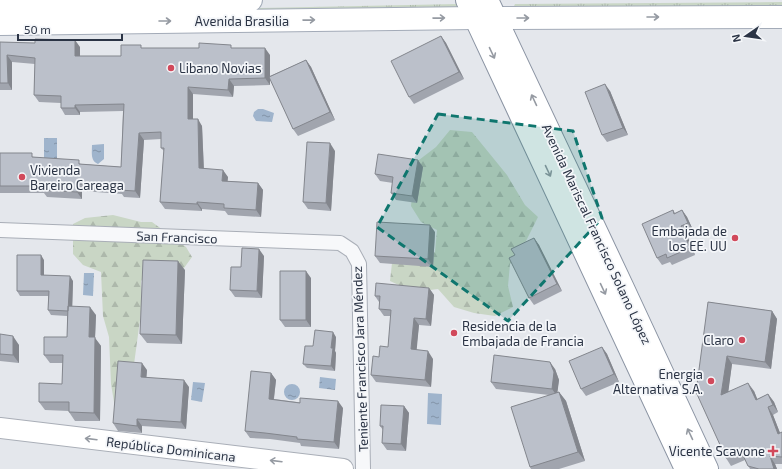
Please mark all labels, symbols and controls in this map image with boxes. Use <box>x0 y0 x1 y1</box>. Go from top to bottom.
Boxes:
street label: Avenida Brasilia <box>195 13 289 29</box>
one-way arrow <box>646 13 659 21</box>
one-way arrow <box>516 14 529 22</box>
one-way arrow <box>432 15 445 22</box>
scale bar <box>18 16 122 42</box>
one-way arrow <box>302 16 315 24</box>
north arrow <box>726 16 766 56</box>
one-way arrow <box>158 17 171 25</box>
text: 50 m <box>24 22 51 36</box>
text: N <box>729 33 743 44</box>
one-way arrow <box>489 47 496 59</box>
place label: Libano Novias <box>179 60 262 76</box>
marker: Libano Novias <box>166 63 176 73</box>
one-way arrow <box>530 95 537 107</box>
street label: Avenida Mariscal Francisco Solano López <box>539 121 655 347</box>
place label: Vivienda Bareiro Careaga <box>30 162 124 193</box>
one-way arrow <box>544 165 552 177</box>
marker: Vivienda Bareiro Careaga <box>17 172 27 182</box>
place label: Embajada de los EE. UU <box>651 223 727 254</box>
street label: San Francisco <box>136 228 218 246</box>
marker: Embajada de los EE. UU <box>730 233 740 243</box>
street label: Teniente Francisco Jara Méndez <box>349 266 371 452</box>
one-way arrow <box>600 282 607 294</box>
place label: Residencia de la Embajada de Francia <box>462 318 584 349</box>
marker: Residencia de la Embajada de Francia <box>449 328 459 338</box>
place label: Claro <box>703 332 734 348</box>
marker: Claro <box>737 335 747 345</box>
place label: Energia Alternativa S.A. <box>613 366 703 397</box>
marker: Energia Alternativa S.A. <box>706 376 716 386</box>
one-way arrow <box>686 428 693 440</box>
street label: República Dominicana <box>105 433 237 465</box>
one-way arrow <box>85 435 98 443</box>
place label: Vicente Scavone <box>669 443 765 459</box>
marker: Vicente Scavone <box>768 446 778 456</box>
one-way arrow <box>270 457 283 465</box>

